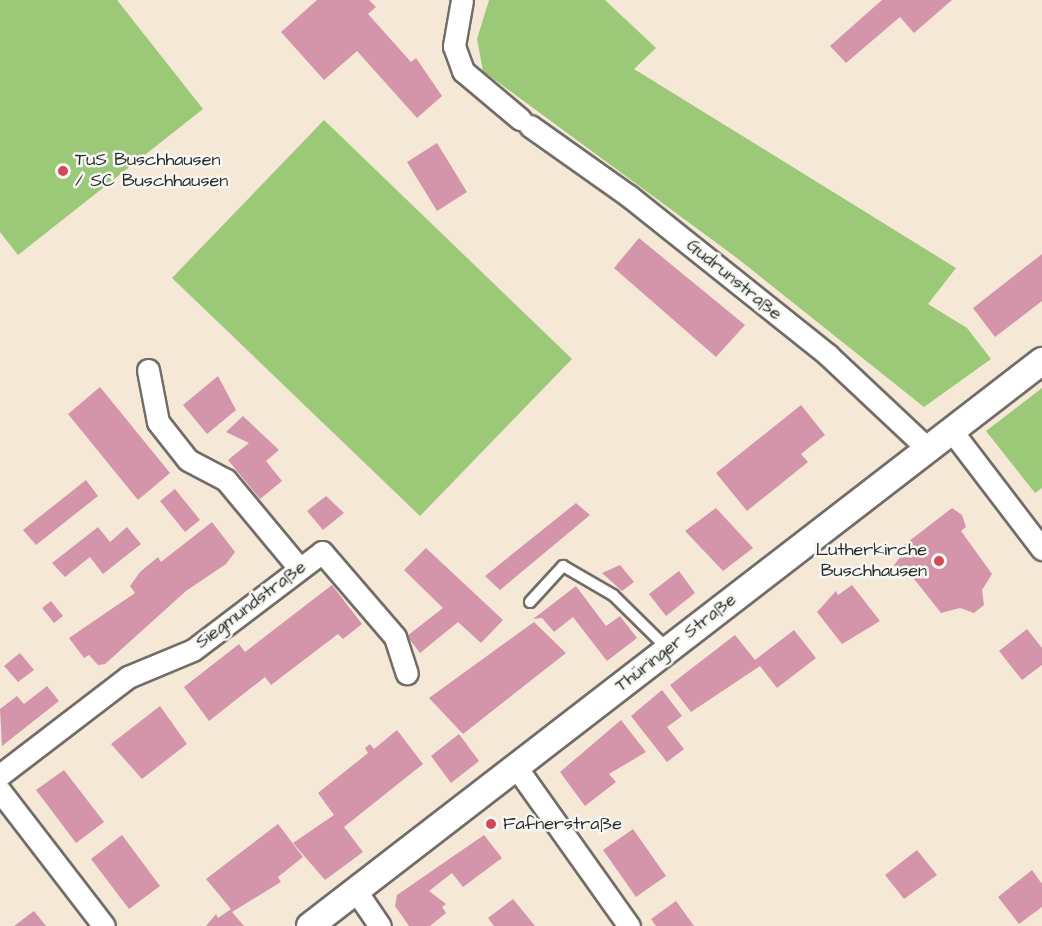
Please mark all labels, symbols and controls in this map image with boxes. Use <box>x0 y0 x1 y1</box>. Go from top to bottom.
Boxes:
place label: TuS Buschhausen / SC Buschhausen <box>75 150 228 192</box>
marker: TuS Buschhausen / SC Buschhausen <box>56 164 70 178</box>
street label: Gudrunstraße <box>682 235 786 325</box>
place label: Lutherkirche Buschhausen <box>816 540 927 582</box>
marker: Lutherkirche Buschhausen <box>932 554 946 568</box>
street label: Siegmundstraße <box>192 556 310 654</box>
street label: Thüringer Straße <box>611 589 741 697</box>
place label: Fafnerstraße <box>503 813 622 835</box>
marker: Fafnerstraße <box>484 817 498 831</box>

